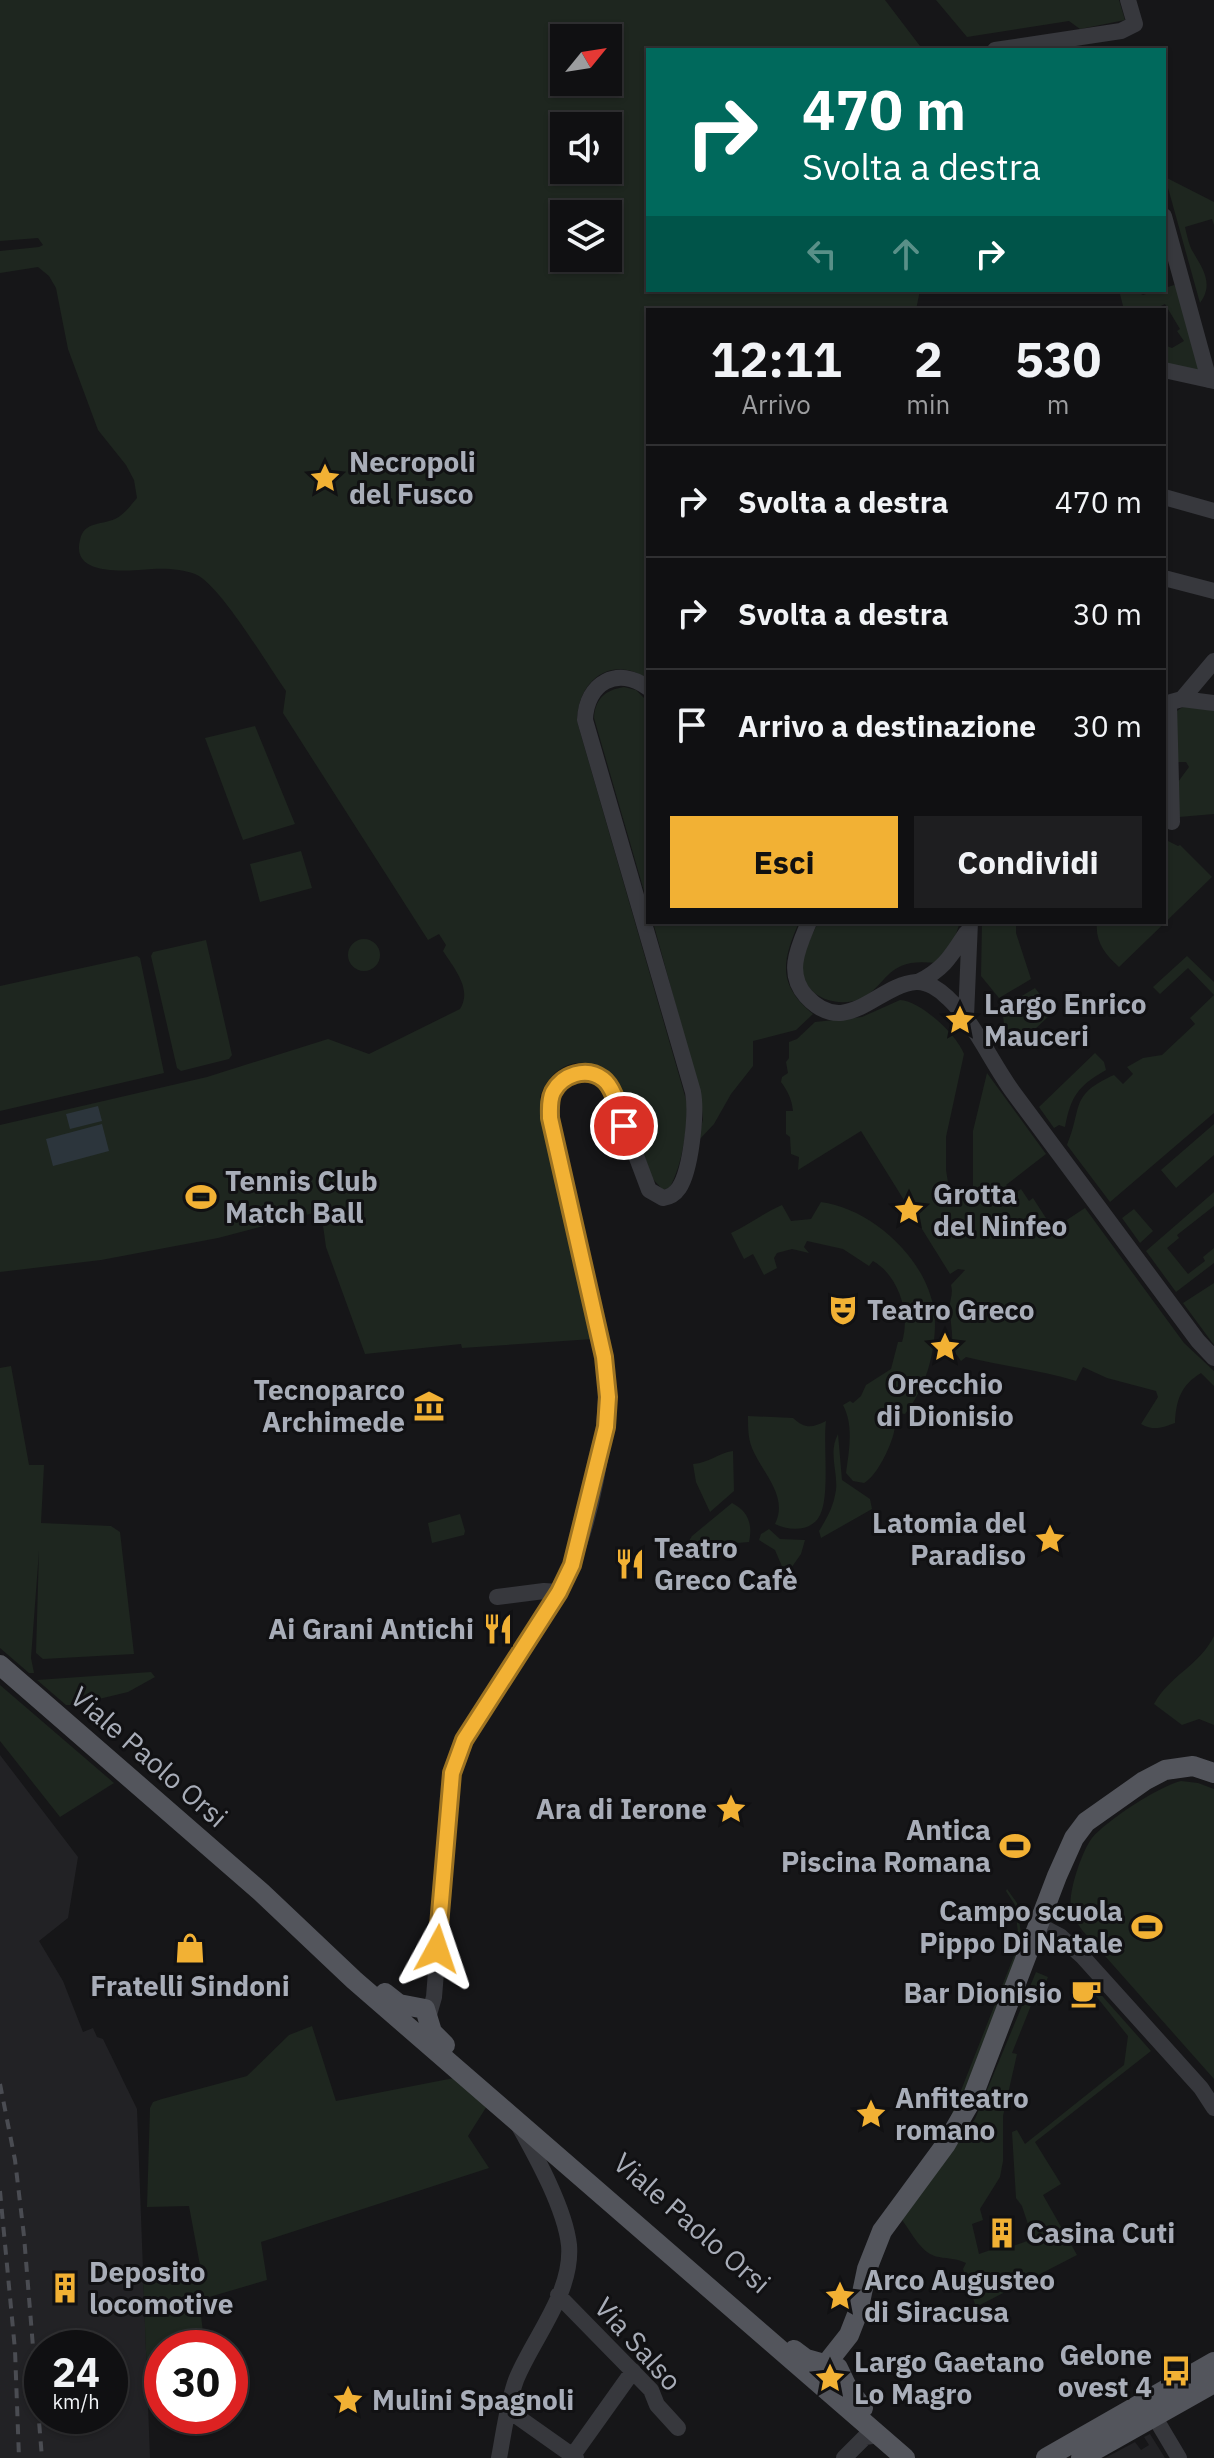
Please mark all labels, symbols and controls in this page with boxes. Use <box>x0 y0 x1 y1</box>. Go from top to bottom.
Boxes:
north arrow <box>550 24 622 96</box>
map controls <box>550 24 622 272</box>
text: 470 m <box>802 73 966 145</box>
icon: right <box>670 80 774 184</box>
button: sound <box>550 112 622 184</box>
text: Svolta a destra <box>802 143 1041 190</box>
button: layers <box>550 200 622 272</box>
icon: left <box>800 232 844 276</box>
icon: ahead <box>884 232 928 276</box>
icon: right <box>968 232 1012 276</box>
text: 12:11 <box>711 328 842 390</box>
text: 2 <box>914 328 943 390</box>
text: 530 <box>1015 328 1101 390</box>
text: Arrivo <box>741 387 811 421</box>
text: min <box>906 387 950 421</box>
text: m <box>1047 387 1069 421</box>
place label: Necropoli del Fusco <box>349 443 476 512</box>
place icon: Necropoli del Fusco <box>308 461 342 495</box>
icon: right <box>670 479 714 523</box>
text: Svolta a destra <box>738 482 949 521</box>
text: 470 m <box>1055 482 1142 521</box>
icon: right <box>670 591 714 635</box>
text: Svolta a destra <box>738 594 949 633</box>
text: 30 m <box>1073 594 1142 633</box>
icon: arrive <box>670 703 714 747</box>
text: Arrivo a destinazione <box>738 706 1036 745</box>
text: 30 m <box>1073 706 1142 745</box>
button: Esci <box>670 816 898 908</box>
button: Condividi <box>914 816 1142 908</box>
place label: Largo Enrico Mauceri <box>984 985 1147 1054</box>
place icon: Largo Enrico Mauceri <box>943 1003 977 1037</box>
pin <box>590 1092 658 1160</box>
icon: arrive <box>602 1104 646 1148</box>
place label: Tennis Club Match Ball <box>225 1162 378 1231</box>
place label: Grotta del Ninfeo <box>933 1175 1067 1244</box>
sports icon: Tennis Club Match Ball <box>184 1180 218 1214</box>
place icon: Grotta del Ninfeo <box>892 1193 926 1227</box>
place label: Teatro Greco <box>867 1291 1035 1328</box>
theatre icon: Teatro Greco <box>826 1293 860 1327</box>
place icon: Orecchio di Dionisio <box>928 1330 962 1364</box>
place label: Orecchio di Dionisio <box>876 1365 1014 1434</box>
place label: Tecnoparco Archimede <box>254 1371 405 1440</box>
museum icon: Tecnoparco Archimede <box>412 1389 446 1423</box>
place label: Latomia del Paradiso <box>872 1504 1026 1573</box>
place icon: Latomia del Paradiso <box>1033 1522 1067 1556</box>
place label: Teatro Greco Cafè <box>654 1529 798 1598</box>
restaurant icon: Teatro Greco Cafè <box>613 1547 647 1581</box>
place label: Ai Grani Antichi <box>268 1610 474 1647</box>
restaurant icon: Ai Grani Antichi <box>481 1612 515 1646</box>
street label: Viale Paolo Orsi <box>63 1678 236 1835</box>
place label: Ara di Ierone <box>536 1790 707 1827</box>
place icon: Ara di Ierone <box>714 1792 748 1826</box>
place label: Antica Piscina Romana <box>781 1811 991 1880</box>
sports icon: Antica Piscina Romana <box>998 1829 1032 1863</box>
place label: Campo scuola Pippo Di Natale <box>919 1892 1123 1961</box>
position arrow <box>395 1907 479 1991</box>
sports icon: Campo scuola Pippo Di Natale <box>1130 1910 1164 1944</box>
shop icon: Fratelli Sindoni <box>173 1931 207 1965</box>
place label: Fratelli Sindoni <box>90 1967 290 2004</box>
place label: Bar Dionisio <box>904 1974 1062 2011</box>
cafe icon: Bar Dionisio <box>1069 1976 1103 2010</box>
place label: Anfiteatro romano <box>895 2079 1029 2148</box>
place icon: Anfiteatro romano <box>854 2097 888 2131</box>
street label: Viale Paolo Orsi <box>606 2144 779 2301</box>
place label: Casina Cuti <box>1026 2214 1175 2251</box>
building icon: Casina Cuti <box>985 2216 1019 2250</box>
place label: Deposito locomotive <box>89 2253 233 2322</box>
place label: Arco Augusteo di Siracusa <box>864 2261 1055 2330</box>
building icon: Deposito locomotive <box>48 2271 82 2305</box>
place icon: Arco Augusteo di Siracusa <box>823 2279 857 2313</box>
street label: Via Salso <box>587 2289 690 2398</box>
speed limit sign: 30 <box>144 2330 248 2434</box>
place label: Gelone ovest 4 <box>1058 2336 1152 2405</box>
place label: Largo Gaetano Lo Magro <box>854 2343 1044 2412</box>
text: 24 <box>52 2346 100 2398</box>
bus stop icon: Gelone ovest 4 <box>1159 2354 1193 2388</box>
place icon: Largo Gaetano Lo Magro <box>813 2361 847 2395</box>
place label: Mulini Spagnoli <box>372 2381 574 2418</box>
place icon: Mulini Spagnoli <box>331 2383 365 2417</box>
text: km/h <box>52 2388 100 2415</box>

